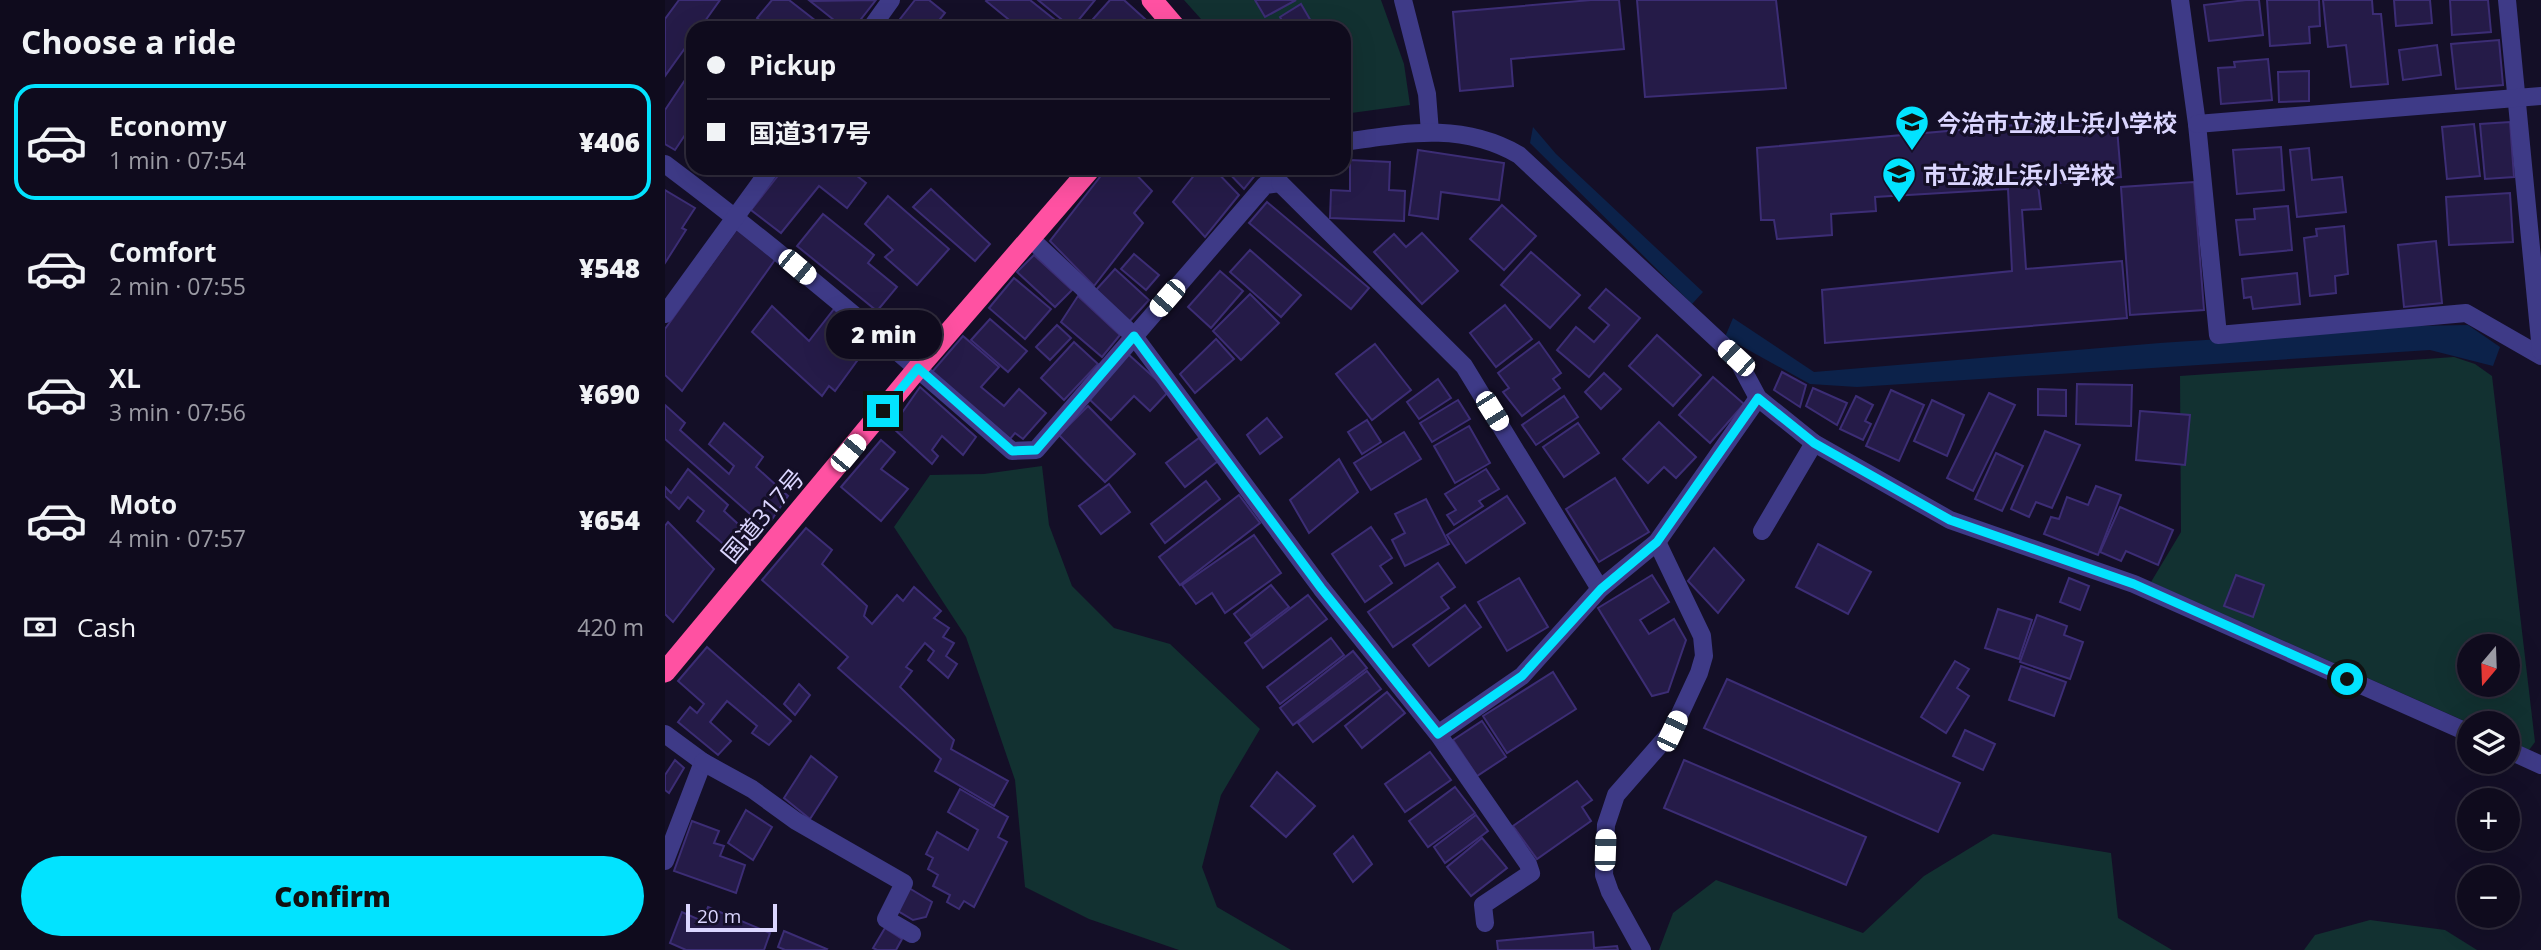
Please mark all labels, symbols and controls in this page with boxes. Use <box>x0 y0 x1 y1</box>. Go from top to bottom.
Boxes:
text: Choose a ride <box>21 20 236 63</box>
text: Pickup <box>749 47 836 83</box>
school or university icon: 今治市立波止浜小学校 <box>1893 103 1931 152</box>
place label: 今治市立波止浜小学校 <box>1937 106 2177 139</box>
text: Economy <box>109 108 227 144</box>
icon: car <box>25 111 88 174</box>
text: 国道317号 <box>749 115 872 151</box>
text: ¥406 <box>579 124 640 160</box>
text: 1 min · 07:54 <box>109 144 246 176</box>
school or university icon: 市立波止浜小学校 <box>1880 155 1918 204</box>
place label: 市立波止浜小学校 <box>1923 158 2115 191</box>
text: Comfort <box>109 234 216 270</box>
icon: car <box>25 237 88 300</box>
car <box>775 245 820 289</box>
text: ¥548 <box>579 250 640 286</box>
text: 2 min · 07:55 <box>109 270 246 302</box>
car <box>1146 275 1189 321</box>
callout: 2 min <box>825 310 941 358</box>
text: 2 min <box>851 318 917 350</box>
car <box>1714 336 1759 380</box>
text: XL <box>109 360 141 396</box>
icon: car <box>25 363 88 426</box>
text: ¥690 <box>579 376 640 412</box>
car <box>1472 388 1513 434</box>
route end <box>867 395 899 427</box>
text: 3 min · 07:56 <box>109 396 246 428</box>
car <box>827 430 870 476</box>
street label: 国道317号 <box>713 461 811 569</box>
text: Moto <box>109 486 177 522</box>
icon: car <box>25 489 88 552</box>
text: ¥654 <box>579 502 640 538</box>
text: 4 min · 07:57 <box>109 522 246 554</box>
icon: cash <box>21 608 59 646</box>
text: Cash <box>77 609 136 645</box>
text: 420 m <box>577 611 644 643</box>
north arrow <box>2457 634 2520 696</box>
map controls <box>2457 634 2520 928</box>
route start <box>2331 663 2363 695</box>
car <box>1654 708 1691 754</box>
button: layers <box>2457 711 2520 774</box>
button: + <box>2457 788 2520 851</box>
car <box>1594 829 1617 871</box>
button: Confirm <box>21 856 644 936</box>
button: − <box>2457 865 2520 928</box>
scale bar <box>686 901 777 933</box>
text: 20 m <box>697 903 741 929</box>

